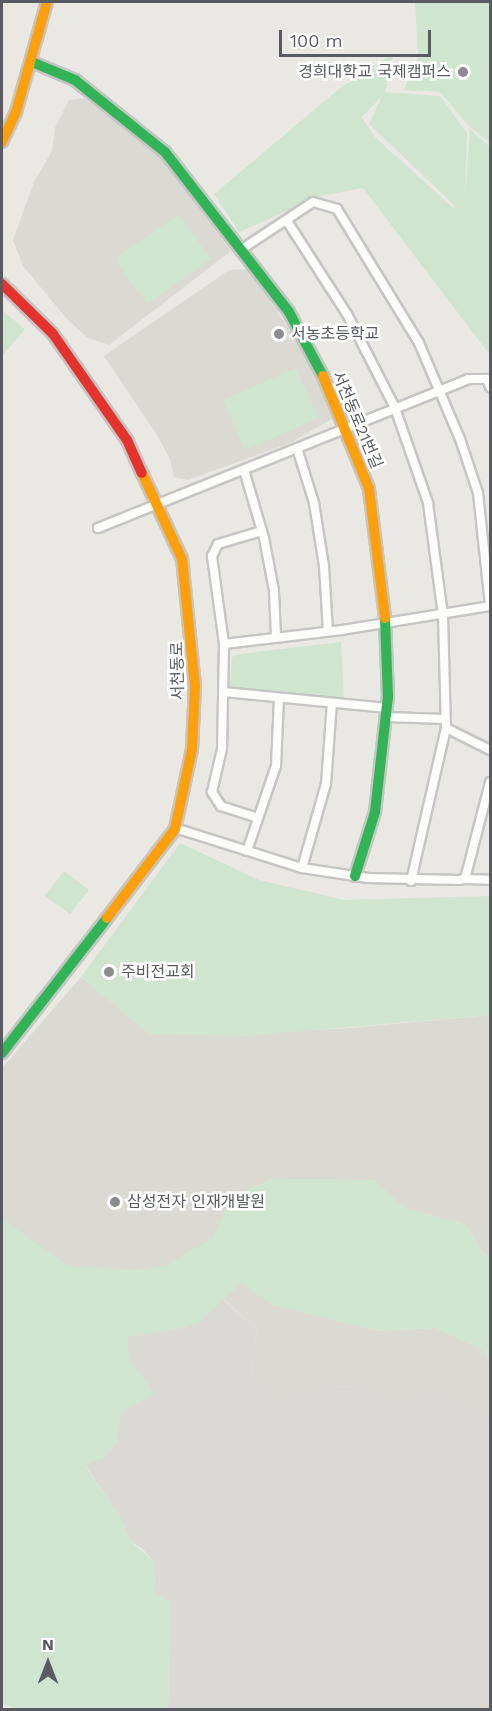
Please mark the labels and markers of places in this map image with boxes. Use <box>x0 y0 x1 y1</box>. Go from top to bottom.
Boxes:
place label: 경희대학교 국제캠퍼스 <box>298 62 451 82</box>
marker: 경희대학교 국제캠퍼스 <box>456 65 470 79</box>
place label: 서농초등학교 <box>291 324 379 344</box>
marker: 서농초등학교 <box>272 327 286 341</box>
place label: 주비전교회 <box>121 962 195 982</box>
marker: 주비전교회 <box>102 965 116 979</box>
place label: 삼성전자 인재개발원 <box>127 1192 265 1212</box>
marker: 삼성전자 인재개발원 <box>108 1195 122 1209</box>

